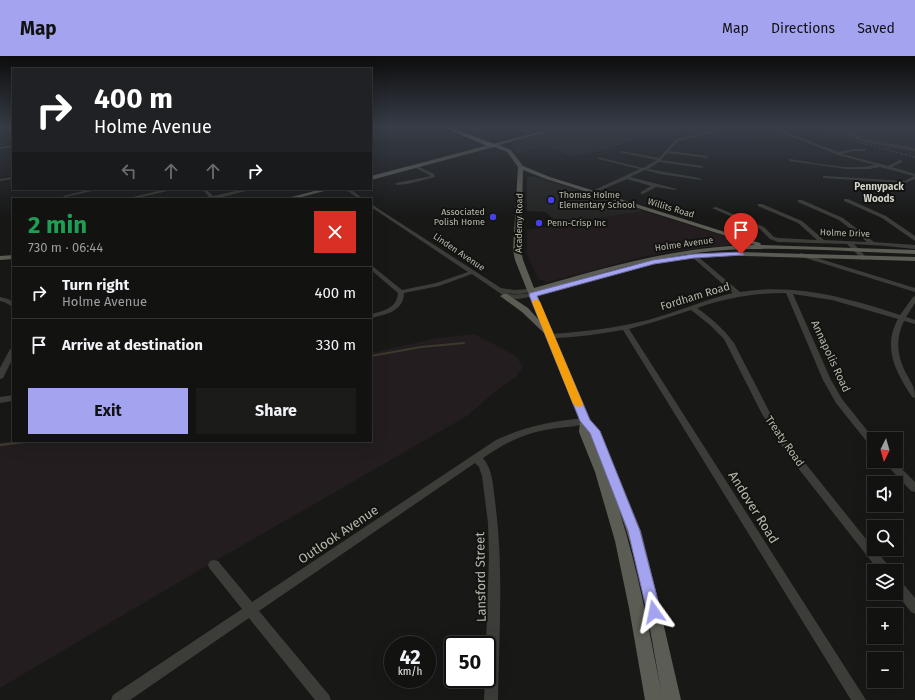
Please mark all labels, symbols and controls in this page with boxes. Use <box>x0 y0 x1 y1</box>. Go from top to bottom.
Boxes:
text: Map <box>20 17 57 40</box>
text: Map <box>722 20 749 37</box>
text: Directions <box>771 20 835 37</box>
text: Saved <box>857 20 895 37</box>
text: 400 m <box>94 82 173 115</box>
icon: right <box>28 84 80 136</box>
text: Holme Avenue <box>94 116 212 138</box>
icon: left <box>118 160 140 182</box>
icon: ahead <box>160 160 182 182</box>
icon: ahead <box>202 160 224 182</box>
icon: right <box>244 160 266 182</box>
district label: Pennypack Woods <box>854 181 904 205</box>
place label: Thomas Holme Elementary School <box>559 190 636 210</box>
street label: Academy Road <box>513 193 525 253</box>
marker: Thomas Holme Elementary School <box>546 195 556 205</box>
street label: Willits Road <box>646 196 696 220</box>
place label: Associated Polish Home <box>434 207 485 227</box>
text: 2 min <box>28 211 87 239</box>
button: close <box>314 211 356 253</box>
marker: Associated Polish Home <box>488 212 498 222</box>
pin <box>724 213 758 254</box>
marker: Penn-Crisp Inc <box>534 218 544 228</box>
place label: Penn-Crisp Inc <box>547 218 607 228</box>
icon: arrive <box>730 219 752 241</box>
street label: Holme Drive <box>820 227 870 239</box>
street label: Linden Avenue <box>431 231 487 273</box>
street label: Holme Avenue <box>654 235 714 253</box>
text: 730 m · 06:44 <box>28 240 103 255</box>
text: Turn right <box>62 276 129 294</box>
street label: Fordham Road <box>659 280 732 313</box>
icon: right <box>28 282 50 304</box>
text: 400 m <box>314 284 356 302</box>
text: Holme Avenue <box>62 294 147 309</box>
street label: Annapolis Road <box>808 318 853 394</box>
icon: arrive <box>28 334 50 356</box>
text: Arrive at destination <box>62 336 203 354</box>
text: 330 m <box>316 336 356 354</box>
button: Exit <box>28 388 188 434</box>
button: Share <box>196 388 356 434</box>
street label: Treaty Road <box>762 413 807 469</box>
north arrow <box>867 432 903 468</box>
map controls <box>867 432 903 688</box>
street label: Andover Road <box>725 468 782 546</box>
button: sound <box>867 476 903 512</box>
street label: Outlook Avenue <box>295 502 381 567</box>
button: search <box>867 520 903 556</box>
street label: Lansford Street <box>472 532 489 622</box>
button: layers <box>867 564 903 600</box>
position arrow <box>633 591 675 633</box>
button: + <box>867 608 903 644</box>
speed limit sign: 50 <box>444 636 496 688</box>
text: 42 <box>399 645 421 669</box>
button: − <box>867 652 903 688</box>
text: km/h <box>398 666 422 678</box>

